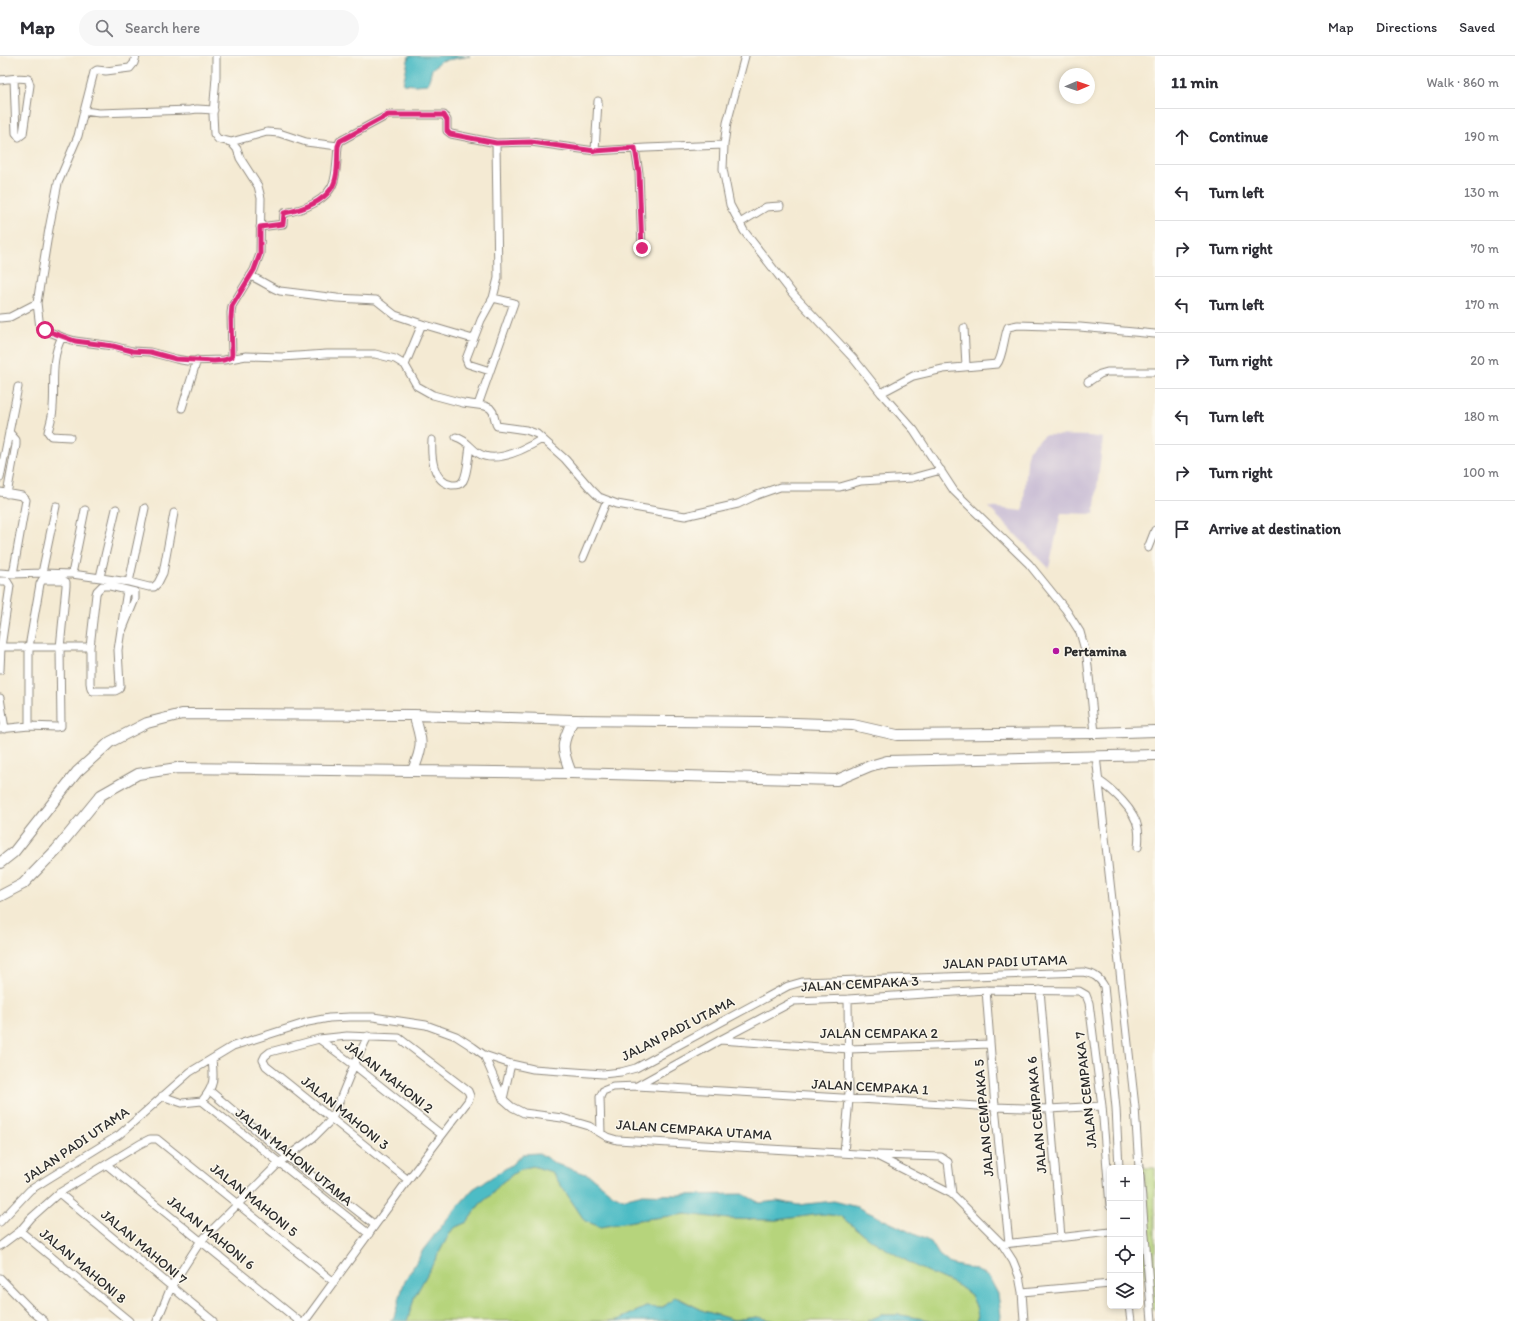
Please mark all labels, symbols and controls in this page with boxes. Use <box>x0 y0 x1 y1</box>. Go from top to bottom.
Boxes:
search box <box>79 10 359 46</box>
text: Map <box>20 16 55 39</box>
icon: search <box>93 17 115 39</box>
text: Search here <box>125 19 200 37</box>
text: Map <box>1328 19 1354 36</box>
text: Directions <box>1376 19 1437 36</box>
text: Saved <box>1459 19 1495 36</box>
north arrow <box>1059 68 1095 104</box>
text: 11 min <box>1171 72 1218 92</box>
text: Walk · 860 m <box>1426 75 1499 90</box>
icon: ahead <box>1171 126 1193 148</box>
text: Continue <box>1209 128 1268 146</box>
text: 190 m <box>1464 129 1499 144</box>
icon: left <box>1171 182 1193 204</box>
text: Turn left <box>1209 184 1264 202</box>
text: 130 m <box>1464 185 1499 200</box>
icon: right <box>1171 238 1193 260</box>
route end <box>633 239 651 257</box>
text: Turn right <box>1209 240 1273 258</box>
text: 70 m <box>1471 241 1499 256</box>
icon: left <box>1171 294 1193 316</box>
text: Turn left <box>1209 296 1264 314</box>
text: 170 m <box>1465 297 1499 312</box>
route start <box>36 321 54 339</box>
icon: right <box>1171 350 1193 372</box>
text: Turn right <box>1209 352 1273 370</box>
text: 20 m <box>1470 353 1499 368</box>
icon: left <box>1171 406 1193 428</box>
text: Turn left <box>1209 408 1264 426</box>
text: 180 m <box>1464 409 1499 424</box>
icon: right <box>1171 462 1193 484</box>
text: Turn right <box>1209 464 1273 482</box>
text: 100 m <box>1463 465 1499 480</box>
icon: arrive <box>1171 518 1193 540</box>
text: Arrive at destination <box>1209 520 1341 538</box>
place label: Pertamina <box>1064 643 1127 660</box>
marker: Pertamina <box>1051 646 1061 656</box>
street label: JALAN PADI UTAMA <box>943 951 1068 973</box>
street label: JALAN CEMPAKA 3 <box>801 972 920 996</box>
street label: JALAN PADI UTAMA <box>619 993 737 1065</box>
street label: JALAN CEMPAKA 2 <box>820 1025 939 1042</box>
street label: JALAN CEMPAKA 7 <box>1071 1031 1101 1149</box>
street label: JALAN MAHONI 2 <box>341 1037 437 1117</box>
street label: JALAN CEMPAKA 6 <box>1023 1056 1051 1174</box>
street label: JALAN CEMPAKA 5 <box>970 1059 998 1177</box>
street label: JALAN MAHONI 3 <box>298 1072 393 1154</box>
street label: JALAN CEMPAKA 1 <box>811 1075 929 1099</box>
street label: JALAN PADI UTAMA <box>20 1103 132 1187</box>
street label: JALAN MAHONI UTAMA <box>232 1105 356 1210</box>
street label: JALAN CEMPAKA UTAMA <box>615 1116 773 1144</box>
street label: JALAN MAHONI 5 <box>207 1160 301 1240</box>
map controls <box>1107 1165 1143 1309</box>
button: + <box>1107 1165 1143 1201</box>
street label: JALAN MAHONI 6 <box>164 1193 258 1273</box>
button: − <box>1107 1201 1143 1237</box>
street label: JALAN MAHONI 7 <box>97 1206 191 1288</box>
street label: JALAN MAHONI 8 <box>36 1225 130 1307</box>
button: locate <box>1107 1237 1143 1273</box>
button: layers <box>1107 1273 1143 1309</box>

